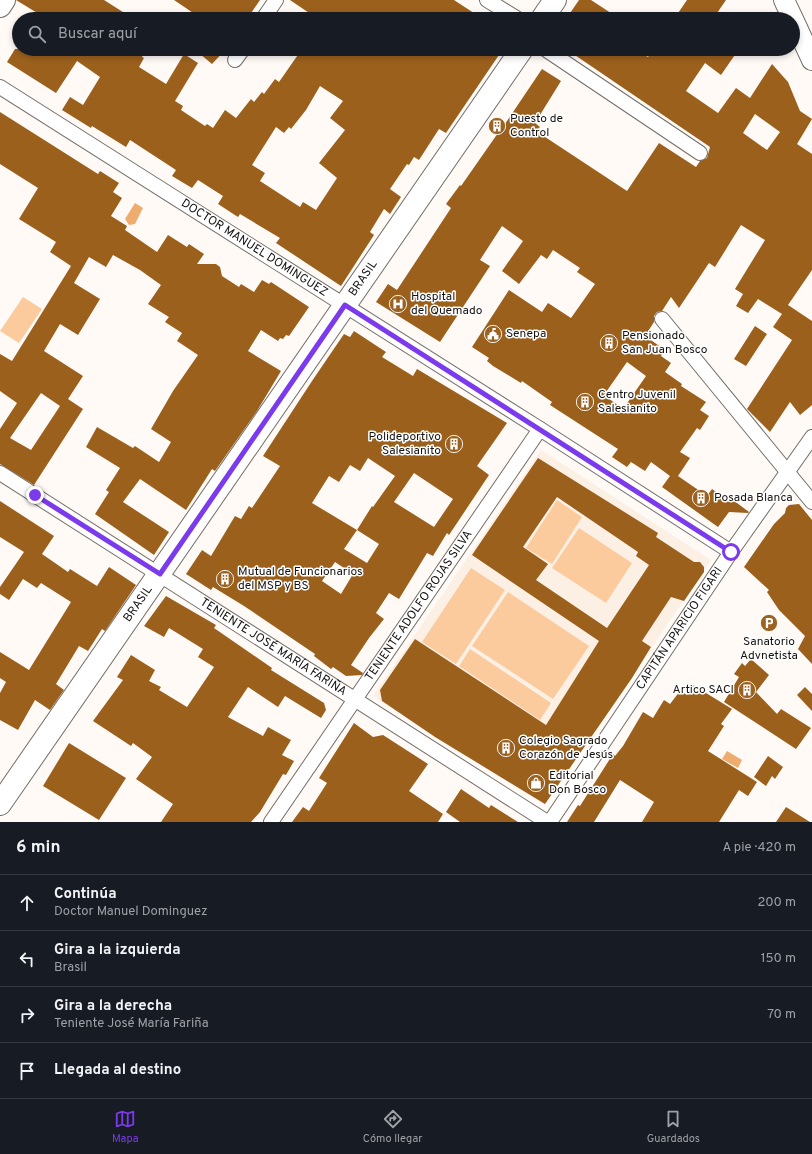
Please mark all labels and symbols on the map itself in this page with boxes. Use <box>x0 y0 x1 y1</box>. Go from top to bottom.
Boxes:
place label: Puesto de Control <box>510 111 563 141</box>
building icon: Puesto de Control <box>487 116 507 136</box>
street label: DOCTOR MANUEL DOMINGUEZ <box>178 196 331 301</box>
street label: BRASIL <box>345 257 382 300</box>
place label: Hospital del Quemado <box>411 289 483 319</box>
hospital icon: Hospital del Quemado <box>388 294 408 314</box>
public building icon: Senepa <box>483 324 503 344</box>
place label: Senepa <box>506 326 546 342</box>
place label: Pensionado San Juan Bosco <box>622 328 708 358</box>
building icon: Pensionado San Juan Bosco <box>599 333 619 353</box>
place label: Centro Juvenil Salesianito <box>598 387 676 417</box>
building icon: Centro Juvenil Salesianito <box>575 392 595 412</box>
place label: Polideportivo Salesianito <box>369 429 441 459</box>
building icon: Polideportivo Salesianito <box>444 434 464 454</box>
route end <box>26 486 44 504</box>
building icon: Posada Blanca <box>691 488 711 508</box>
place label: Posada Blanca <box>714 490 793 506</box>
street label: TENIENTE ADOLFO ROJAS SILVA <box>362 527 476 684</box>
route start <box>722 543 740 561</box>
place label: Mutual de Funcionarios del MSP y BS <box>238 564 363 594</box>
street label: CAPITÁN APARICIO FIGARI <box>633 564 727 693</box>
building icon: Mutual de Funcionarios del MSP y BS <box>215 569 235 589</box>
street label: BRASIL <box>120 583 157 625</box>
street label: TENIENTE JOSÉ MARÍA FARIÑA <box>197 595 349 700</box>
parking icon: Sanatorio Advnetista <box>759 613 779 633</box>
place label: Sanatorio Advnetista <box>740 634 798 664</box>
building icon: Artico SACI <box>737 680 757 700</box>
place label: Artico SACI <box>673 682 734 698</box>
place label: Colegio Sagrado Corazón de Jesús <box>519 733 613 763</box>
building icon: Colegio Sagrado Corazón de Jesús <box>496 738 516 758</box>
place label: Editorial Don Bosco <box>549 768 606 798</box>
shop icon: Editorial Don Bosco <box>526 773 546 793</box>

